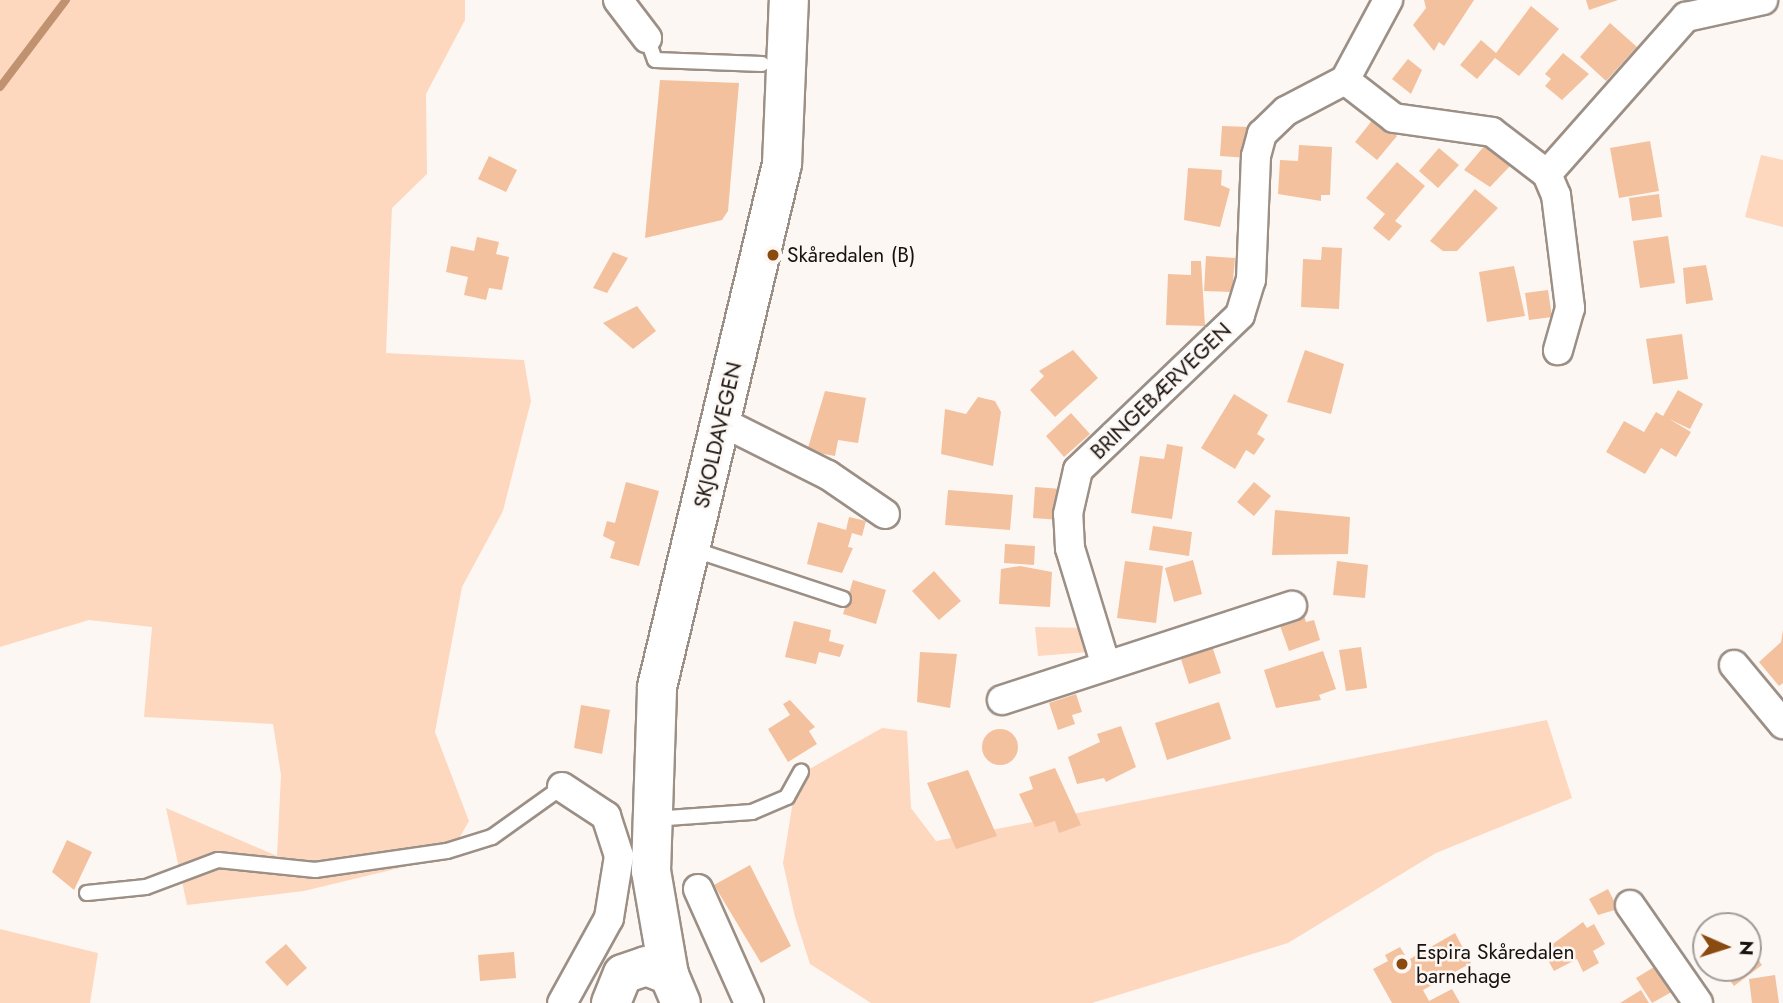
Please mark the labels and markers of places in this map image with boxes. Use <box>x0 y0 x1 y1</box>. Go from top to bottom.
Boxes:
place label: Skåredalen (B) <box>787 242 915 268</box>
marker: Skåredalen (B) <box>765 247 781 263</box>
place label: Espira Skåredalen barnehage <box>1416 939 1574 989</box>
marker: Espira Skåredalen barnehage <box>1394 956 1410 972</box>

